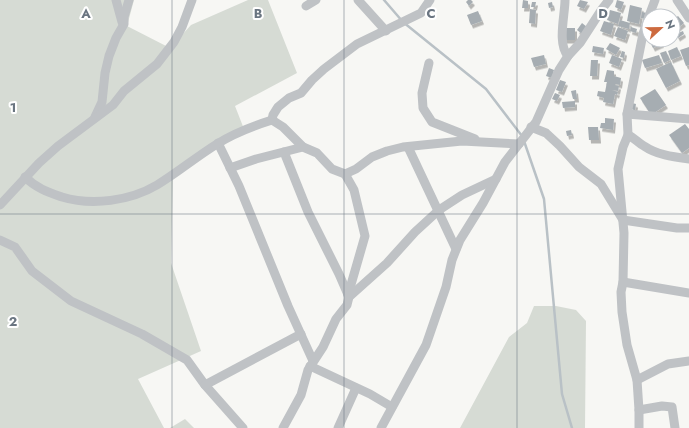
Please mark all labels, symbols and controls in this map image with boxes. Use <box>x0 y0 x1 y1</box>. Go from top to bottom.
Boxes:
text: A <box>80 4 91 23</box>
text: B <box>254 4 263 23</box>
text: C <box>426 4 436 23</box>
text: D <box>598 4 608 23</box>
north arrow <box>641 8 681 48</box>
text: N <box>661 17 679 31</box>
text: 1 <box>10 98 16 117</box>
text: 2 <box>9 312 17 331</box>

